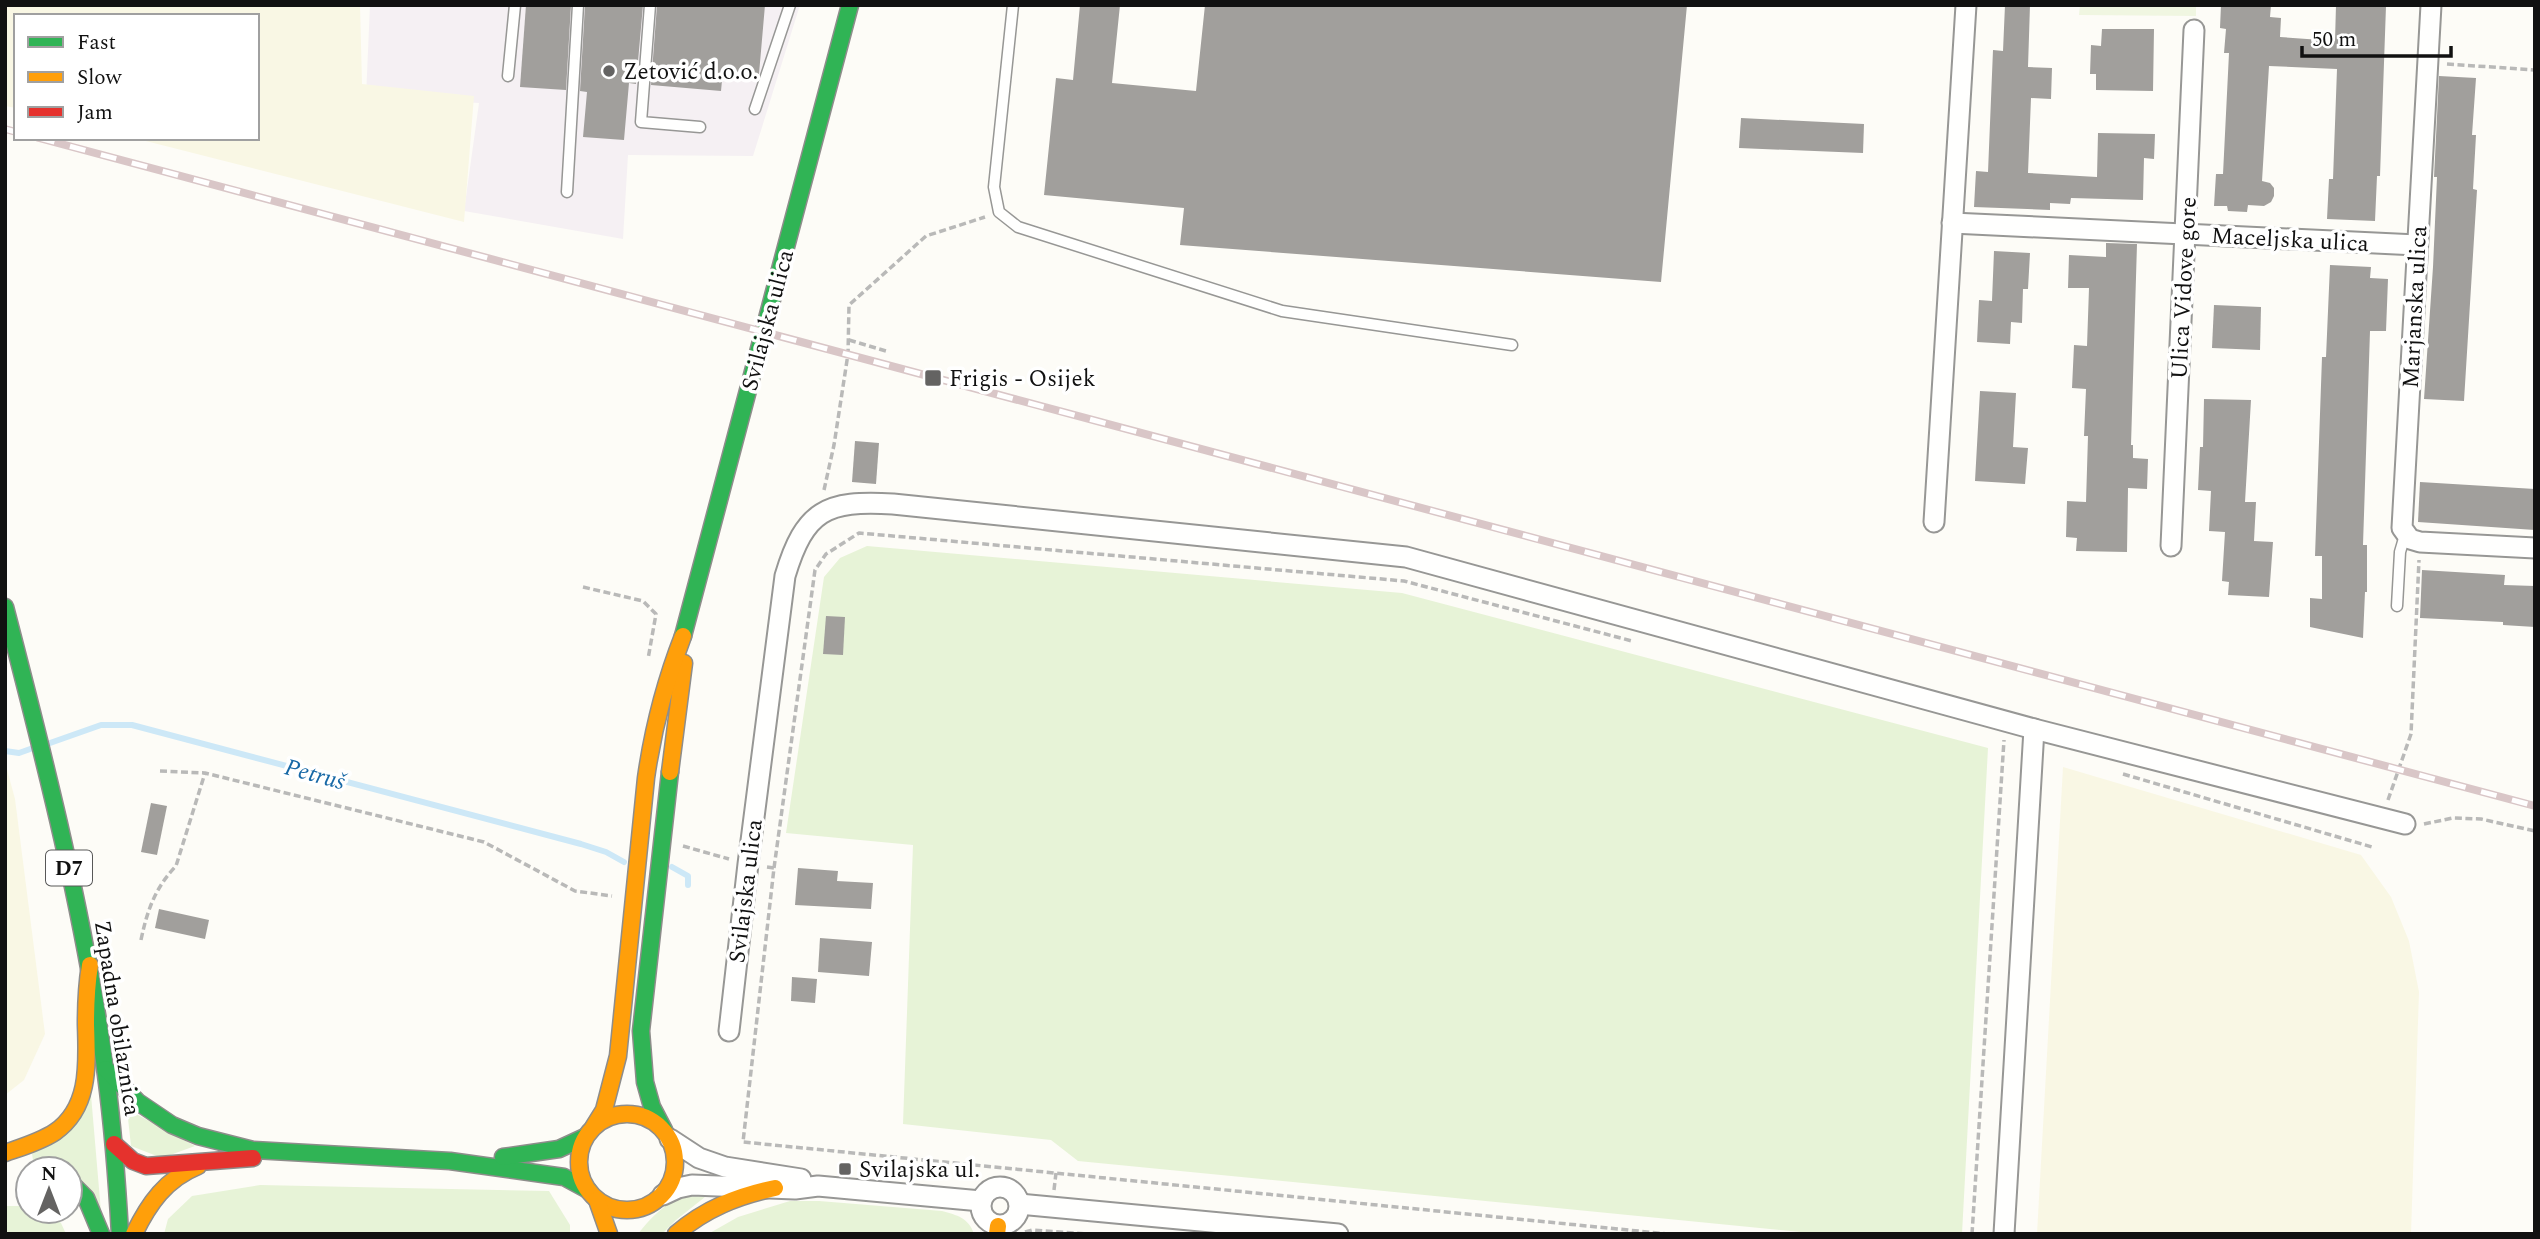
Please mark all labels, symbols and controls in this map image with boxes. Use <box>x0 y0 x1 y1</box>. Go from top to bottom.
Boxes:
legend <box>14 14 259 140</box>
scale bar <box>2302 14 2451 58</box>
text: 50 m <box>2312 24 2356 56</box>
text: Fast <box>77 27 116 59</box>
place label: Zetović d.o.o. <box>623 55 758 90</box>
text: Slow <box>77 62 123 94</box>
marker: Zetović d.o.o. <box>601 63 617 79</box>
text: Jam <box>77 97 113 129</box>
street label: Ulica Vidove gore <box>2162 196 2207 380</box>
street label: Maceljska ulica <box>2210 219 2370 262</box>
street label: Marjanska ulica <box>2394 225 2437 389</box>
street label: Svilajska ulica <box>733 246 804 395</box>
place label: Frigis - Osijek <box>949 362 1096 397</box>
marker: Frigis - Osijek <box>923 368 943 388</box>
water label: Petruš <box>280 750 351 801</box>
street label: Svilajska ulica <box>720 817 773 965</box>
road number: D7 <box>46 850 92 886</box>
street label: Zapadna obilaznica <box>84 918 149 1119</box>
place label: Svilajska ul. <box>859 1153 980 1188</box>
north arrow <box>14 1155 84 1225</box>
text: N <box>41 1160 57 1189</box>
marker: Svilajska ul. <box>837 1161 853 1177</box>

